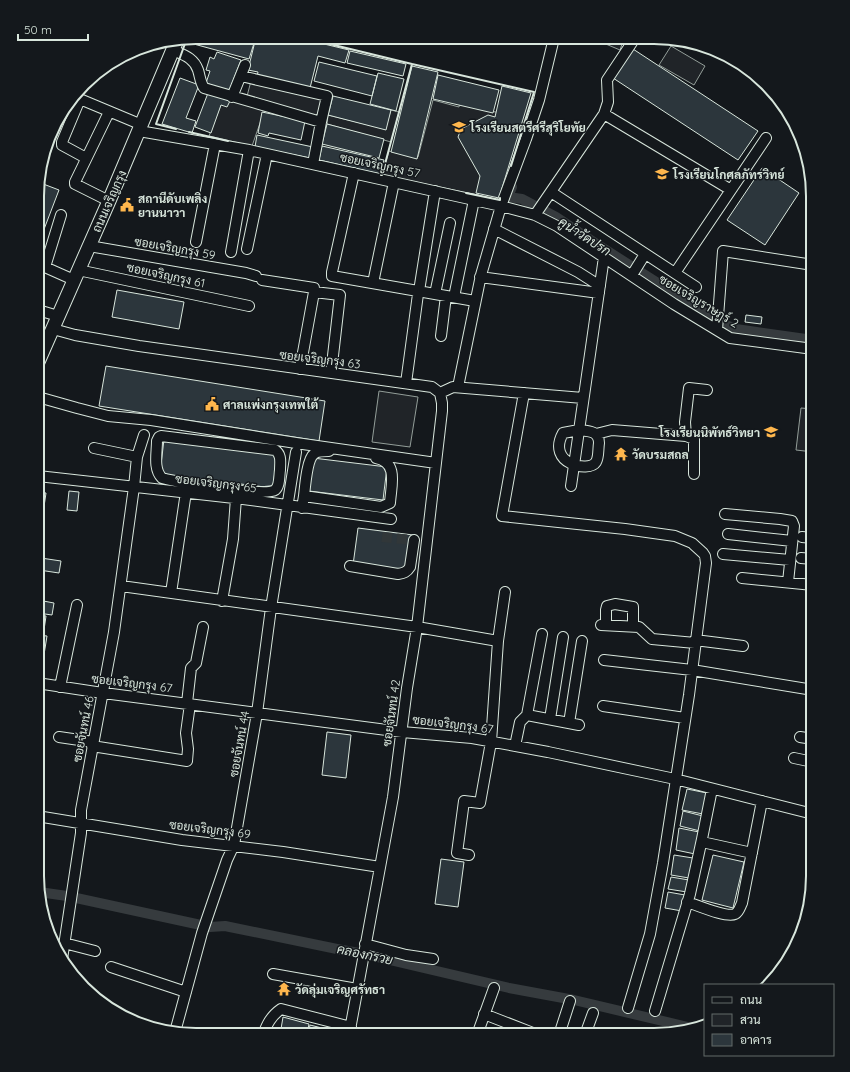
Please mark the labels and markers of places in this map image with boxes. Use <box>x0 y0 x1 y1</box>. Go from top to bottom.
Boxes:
school or university icon: โรงเรียนสตรีศรีสุริโยทัย <box>451 119 467 135</box>
place label: โรงเรียนสตรีศรีสุริโยทัย <box>469 120 586 136</box>
school or university icon: โรงเรียนโกศลภัทรวิทย์ <box>654 166 670 182</box>
place label: โรงเรียนโกศลภัทรวิทย์ <box>672 167 785 182</box>
place label: สถานีดับเพลิง ยานนาวา <box>138 191 207 220</box>
public building icon: สถานีดับเพลิง ยานนาวา <box>119 197 135 213</box>
public building icon: ศาลแพ่งกรุงเทพใต้ <box>204 396 220 412</box>
place label: ศาลแพ่งกรุงเทพใต้ <box>223 397 319 413</box>
school or university icon: โรงเรียนนิพัทธ์วิทยา <box>763 424 779 440</box>
place label: โรงเรียนนิพัทธ์วิทยา <box>658 425 760 440</box>
temple icon: วัดบรมสถล <box>613 446 629 462</box>
place label: วัดบรมสถล <box>632 447 689 462</box>
temple icon: วัดลุ่มเจริญศรัทธา <box>276 981 292 997</box>
place label: วัดลุ่มเจริญศรัทธา <box>295 982 385 998</box>

